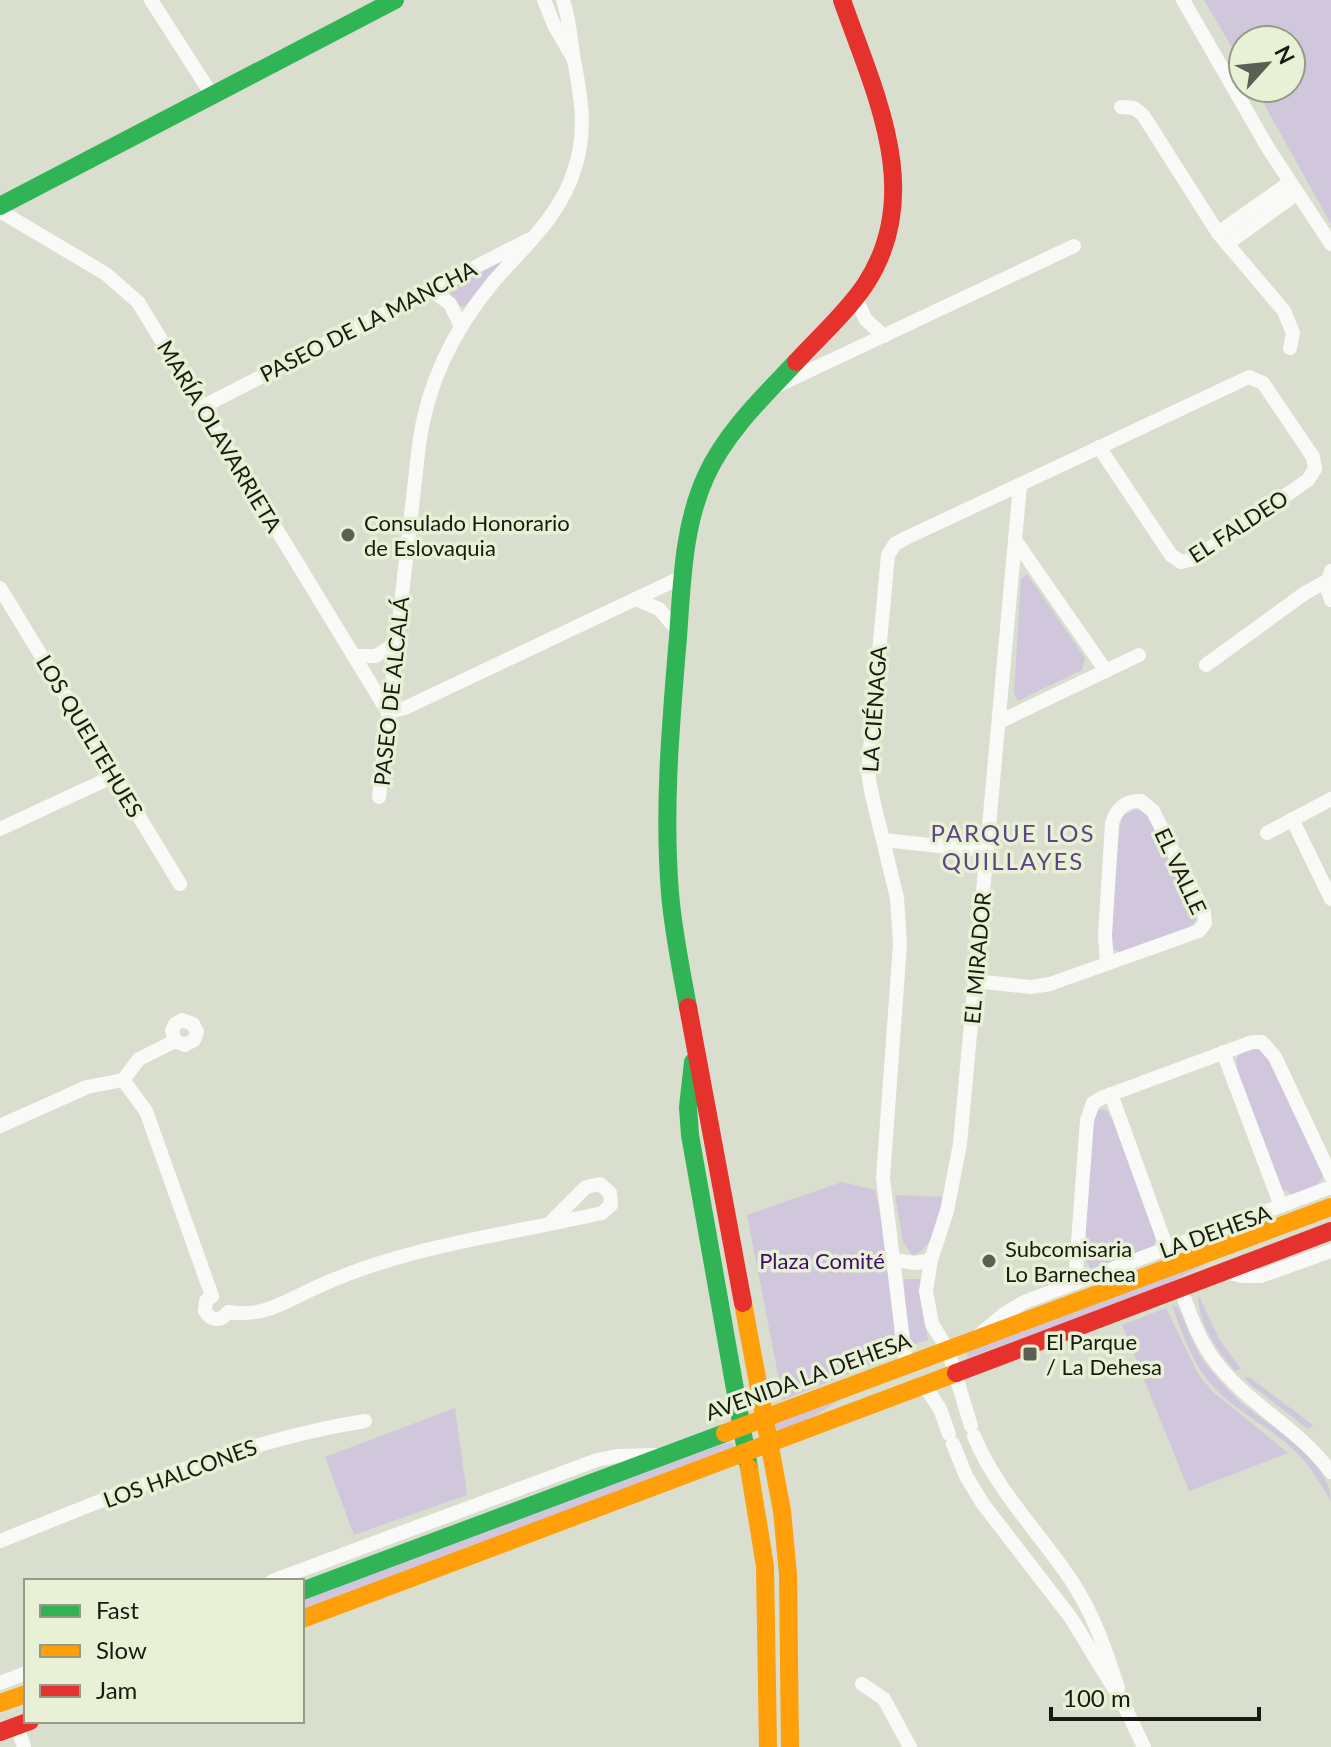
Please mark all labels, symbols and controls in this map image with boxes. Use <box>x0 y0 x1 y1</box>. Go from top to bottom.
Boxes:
north arrow <box>1227 24 1307 104</box>
text: N <box>1269 41 1301 68</box>
street label: PASEO DE LA MANCHA <box>255 255 481 387</box>
street label: MARÍA OLAVARRIETA <box>152 335 288 537</box>
street label: EL FALDEO <box>1183 484 1293 568</box>
place label: Consulado Honorario de Eslovaquia <box>364 509 570 561</box>
marker: Consulado Honorario de Eslovaquia <box>339 526 357 544</box>
street label: PASEO DE ALCALÁ <box>368 595 414 787</box>
street label: LA CIÉNAGA <box>856 645 892 773</box>
street label: LOS QUELTEHUES <box>31 650 149 822</box>
district label: PARQUE LOS QUILLAYES <box>931 818 1095 875</box>
street label: EL VALLE <box>1149 824 1213 918</box>
street label: EL MIRADOR <box>958 891 996 1025</box>
street label: LA DEHESA <box>1156 1198 1274 1264</box>
place label: Subcomisaria Lo Barnechea <box>1005 1235 1136 1287</box>
park label: Plaza Comité <box>759 1247 885 1274</box>
marker: Subcomisaria Lo Barnechea <box>980 1252 998 1270</box>
street label: AVENIDA LA DEHESA <box>701 1326 915 1426</box>
place label: El Parque / La Dehesa <box>1046 1328 1162 1380</box>
marker: El Parque / La Dehesa <box>1021 1345 1039 1363</box>
street label: LOS HALCONES <box>100 1433 260 1513</box>
legend <box>24 1579 304 1723</box>
text: Fast <box>96 1595 139 1624</box>
text: Slow <box>96 1635 147 1664</box>
scale bar <box>1051 1671 1259 1721</box>
text: Jam <box>96 1675 137 1704</box>
text: 100 m <box>1063 1683 1131 1712</box>

